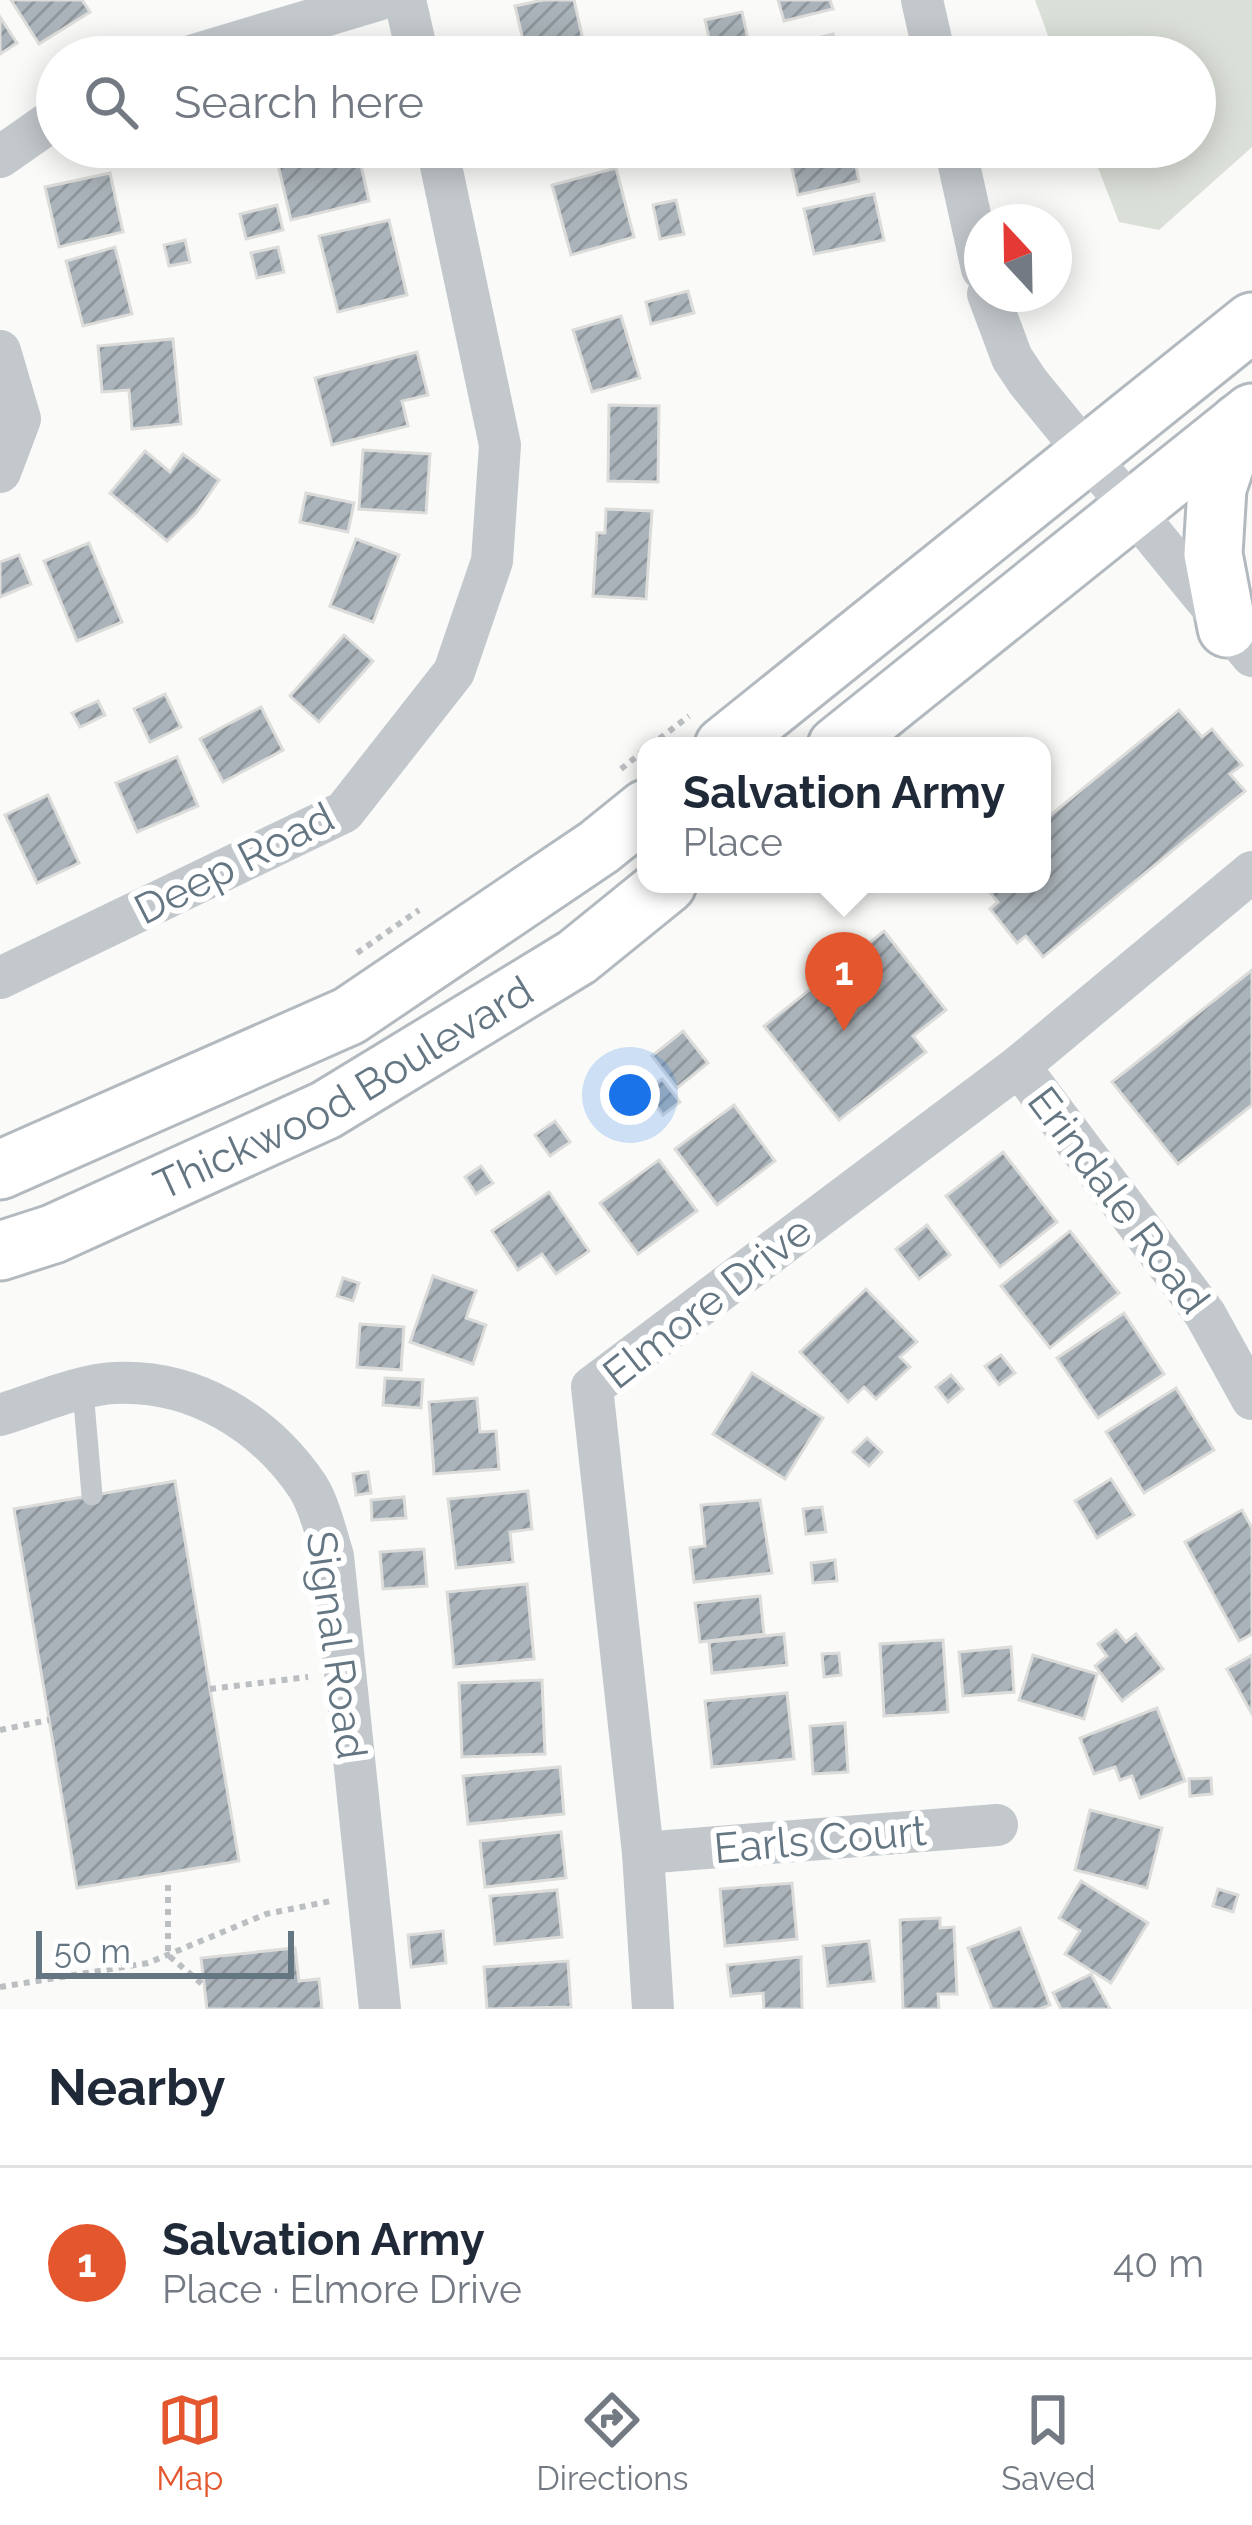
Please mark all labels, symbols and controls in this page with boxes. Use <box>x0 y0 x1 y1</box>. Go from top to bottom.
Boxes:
search box <box>36 36 1216 168</box>
icon: search <box>78 69 144 135</box>
text: Search here <box>174 76 424 129</box>
north arrow <box>964 204 1072 312</box>
popup <box>637 737 1051 893</box>
text: Salvation Army <box>683 766 1005 819</box>
street label: Deep Road <box>127 792 342 934</box>
text: Place <box>683 819 783 865</box>
pin: 1 <box>805 932 883 1031</box>
street label: Thickwood Boulevard <box>147 966 542 1210</box>
your location <box>600 1065 660 1125</box>
street label: Erindale Road <box>1018 1078 1220 1323</box>
street label: Elmore Drive <box>594 1206 821 1399</box>
street label: Signal Road <box>296 1528 377 1762</box>
street label: Earls Court <box>712 1806 928 1873</box>
scale bar <box>36 1925 294 1978</box>
text: 50 m <box>54 1932 131 1971</box>
text: Nearby <box>48 2057 225 2117</box>
text: Salvation Army <box>162 2213 485 2266</box>
text: 1 <box>77 2240 97 2286</box>
text: 40 m <box>1113 2240 1204 2286</box>
text: Place · Elmore Drive <box>162 2266 522 2312</box>
tab: Map <box>156 2387 223 2498</box>
tab: Directions <box>536 2387 689 2498</box>
tab: Saved <box>1001 2387 1096 2498</box>

